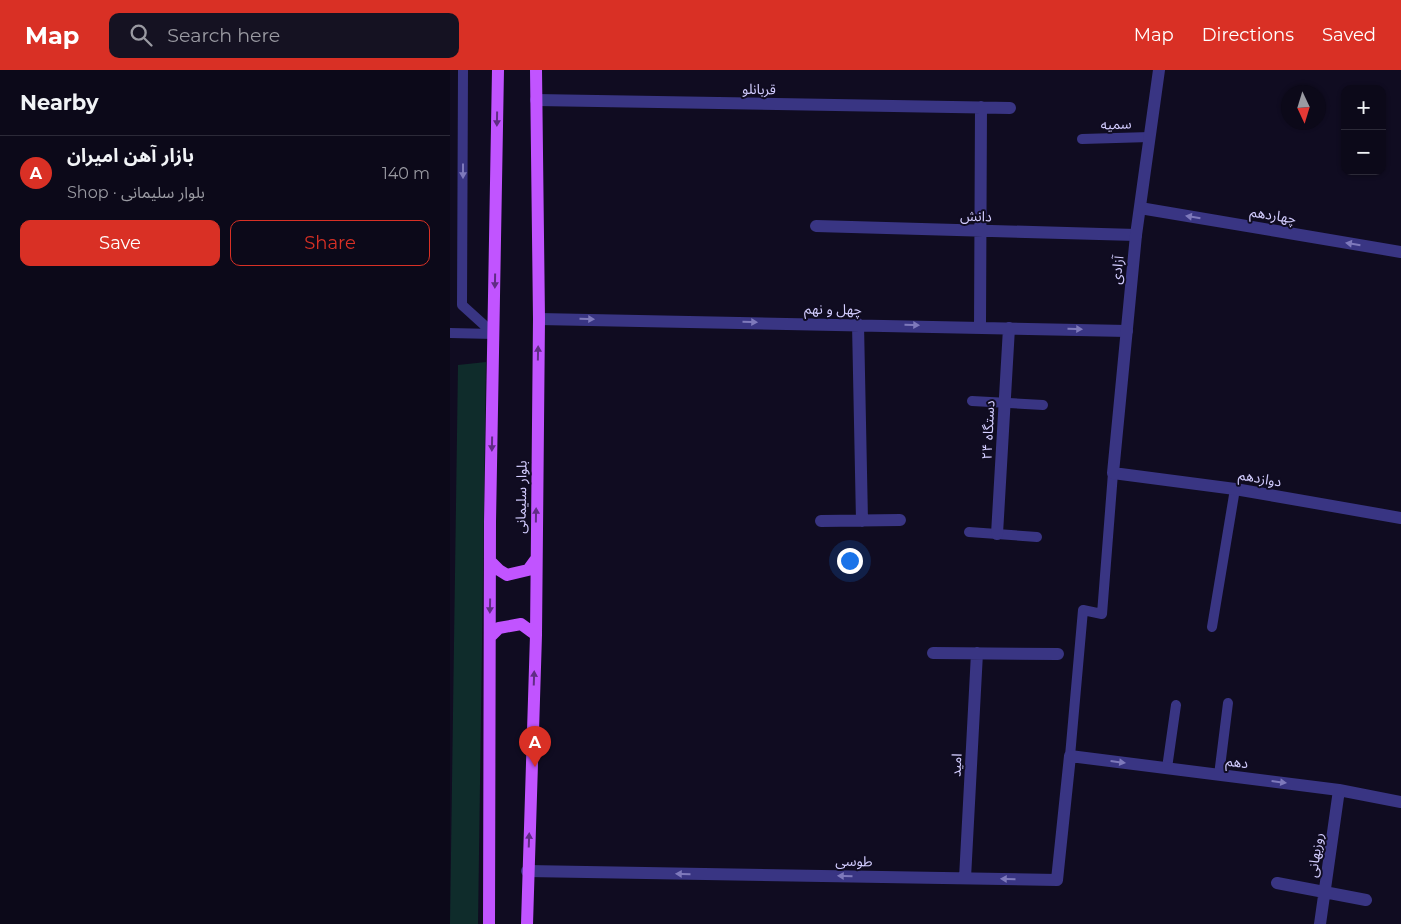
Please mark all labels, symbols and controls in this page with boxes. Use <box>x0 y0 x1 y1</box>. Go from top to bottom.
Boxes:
search box <box>109 13 459 58</box>
text: Map <box>25 21 79 50</box>
icon: search <box>127 21 155 49</box>
text: Search here <box>167 24 280 47</box>
text: Map <box>1134 24 1174 46</box>
text: Directions <box>1202 24 1294 46</box>
text: Saved <box>1322 24 1376 46</box>
street label: قربانلو <box>742 80 776 98</box>
north arrow <box>1281 85 1326 130</box>
map controls <box>1341 85 1386 175</box>
button: + <box>1341 85 1386 130</box>
text: Nearby <box>20 90 99 115</box>
one-way arrow <box>493 111 501 127</box>
street label: سمیه <box>1100 114 1132 134</box>
button: − <box>1341 130 1386 175</box>
text: بازار آهن امیران <box>67 144 194 167</box>
one-way arrow <box>459 163 467 179</box>
text: A <box>30 164 42 183</box>
text: 140 m <box>382 164 430 183</box>
text: Shop · بلوار سلیمانی <box>67 183 205 202</box>
street label: چهاردهم <box>1248 202 1297 230</box>
street label: دانش <box>960 206 992 226</box>
one-way arrow <box>1184 213 1200 221</box>
button: Save <box>20 220 220 266</box>
button: Share <box>230 220 430 266</box>
one-way arrow <box>1345 239 1361 247</box>
street label: آزادی <box>1107 254 1128 285</box>
one-way arrow <box>491 273 499 289</box>
street label: چهل و نهم <box>804 299 862 321</box>
one-way arrow <box>580 316 596 324</box>
one-way arrow <box>742 318 758 326</box>
one-way arrow <box>904 322 920 330</box>
one-way arrow <box>1067 326 1083 334</box>
one-way arrow <box>534 345 542 361</box>
street label: ۲۴ دستگاه <box>977 400 999 460</box>
one-way arrow <box>487 436 495 452</box>
street label: بلوار سلیمانی <box>511 460 531 534</box>
street label: دوازدهم <box>1237 465 1283 493</box>
one-way arrow <box>532 507 540 523</box>
your location <box>837 548 863 574</box>
one-way arrow <box>486 598 494 614</box>
one-way arrow <box>531 670 539 686</box>
pin: A <box>519 726 551 767</box>
street label: دهم <box>1224 752 1250 774</box>
street label: امید <box>946 753 966 777</box>
one-way arrow <box>1110 758 1126 766</box>
one-way arrow <box>1271 778 1287 786</box>
street label: روزبهانی <box>1303 831 1327 879</box>
one-way arrow <box>525 832 533 848</box>
street label: طوسی <box>835 852 873 870</box>
one-way arrow <box>675 869 691 877</box>
one-way arrow <box>837 872 853 880</box>
one-way arrow <box>1000 875 1016 883</box>

